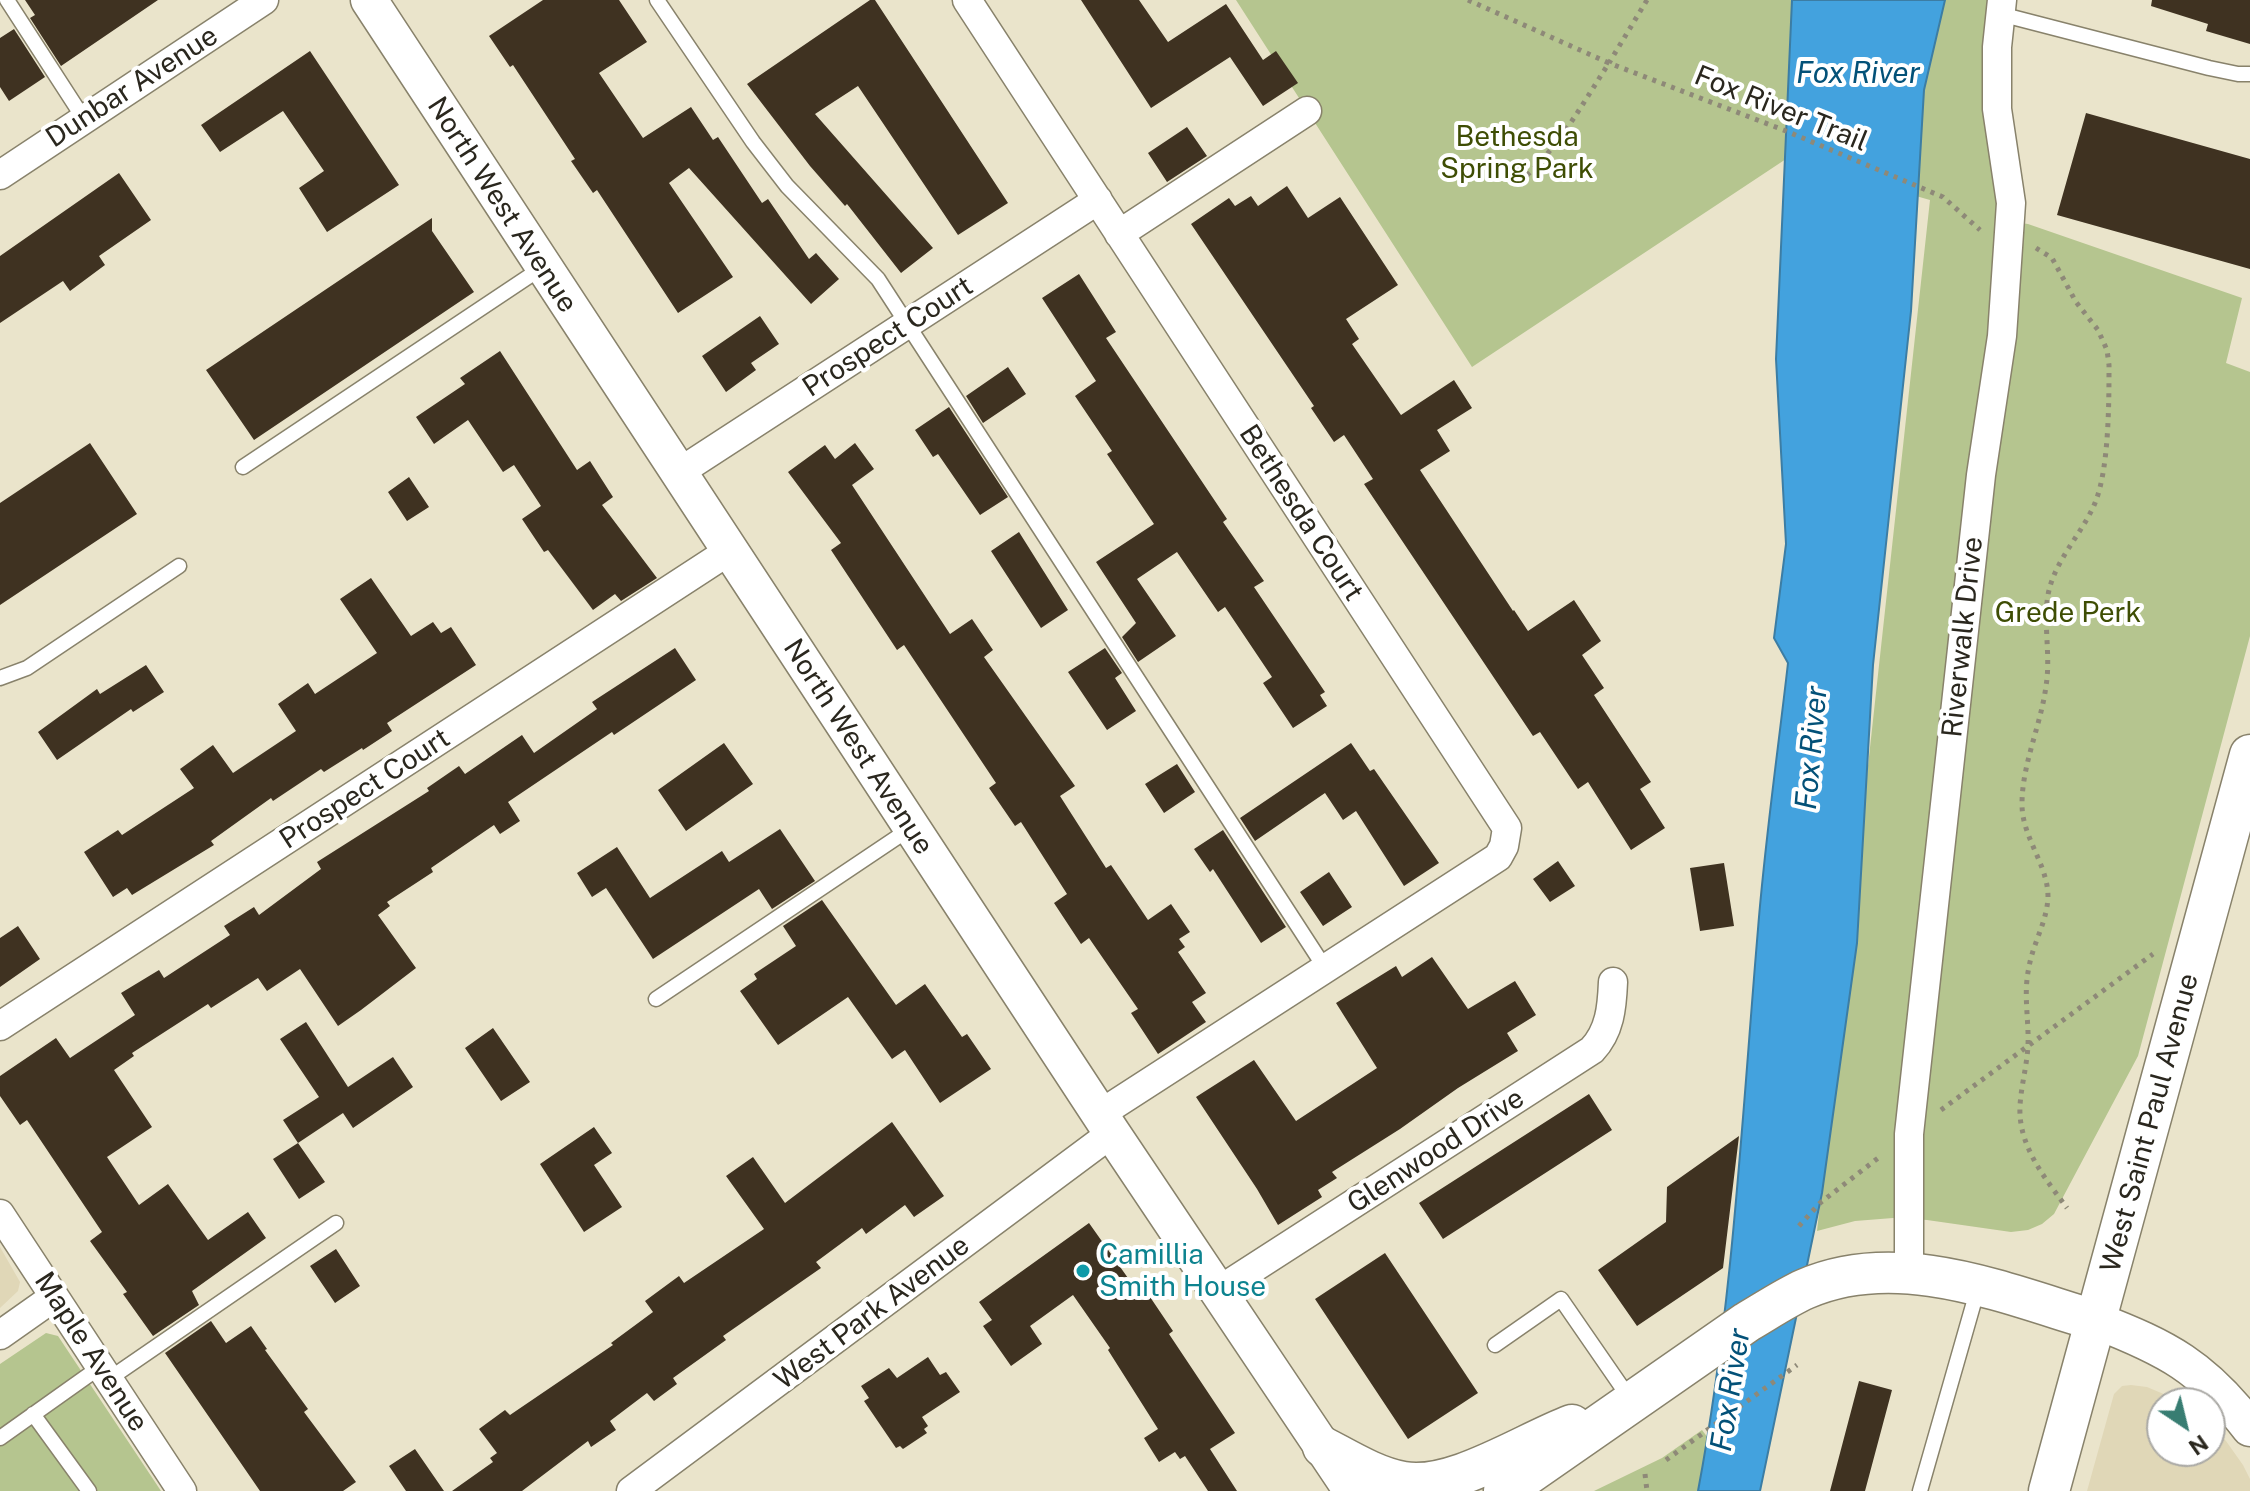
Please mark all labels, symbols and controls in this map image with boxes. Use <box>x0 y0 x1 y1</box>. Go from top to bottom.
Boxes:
street label: Dunbar Avenue <box>40 19 224 155</box>
water label: Fox River <box>1796 56 1920 92</box>
street label: Fox River Trail <box>1689 59 1873 159</box>
street label: North West Avenue <box>420 91 584 319</box>
park label: Bethesda Spring Park <box>1440 120 1594 186</box>
street label: Prospect Court <box>797 269 979 405</box>
street label: Bethesda Court <box>1232 419 1370 607</box>
street label: Riverwalk Drive <box>1936 535 1990 739</box>
park label: Grede Perk <box>1995 596 2141 630</box>
street label: North West Avenue <box>776 633 940 861</box>
water label: Fox River <box>1789 685 1835 811</box>
street label: Prospect Court <box>274 721 456 857</box>
street label: West Saint Paul Avenue <box>2094 970 2206 1276</box>
street label: Glenwood Drive <box>1341 1081 1531 1221</box>
street label: West Park Avenue <box>768 1229 976 1397</box>
place label: Camillia Smith House <box>1099 1238 1266 1304</box>
marker: Camillia Smith House <box>1074 1262 1092 1280</box>
street label: Maple Avenue <box>27 1266 155 1438</box>
water label: Fox River <box>1704 1326 1758 1454</box>
north arrow <box>2146 1387 2226 1467</box>
text: N <box>2184 1429 2213 1461</box>

